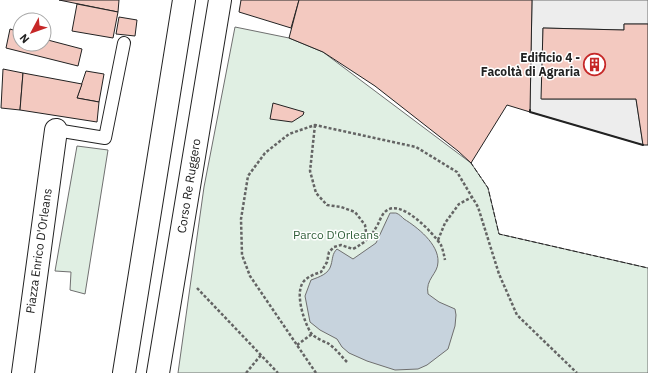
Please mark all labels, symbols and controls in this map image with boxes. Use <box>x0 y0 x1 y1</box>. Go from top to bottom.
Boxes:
north arrow <box>12 12 52 52</box>
text: N <box>17 31 32 46</box>
place label: Edificio 4 - Facoltà di Agraria <box>481 50 580 79</box>
building icon: Edificio 4 - Facoltà di Agraria <box>582 52 608 78</box>
street label: Corso Re Ruggero <box>174 137 203 234</box>
street label: Piazza Enrico D'Orleans <box>22 187 55 315</box>
park label: Parco D'Orleans <box>293 227 379 242</box>

